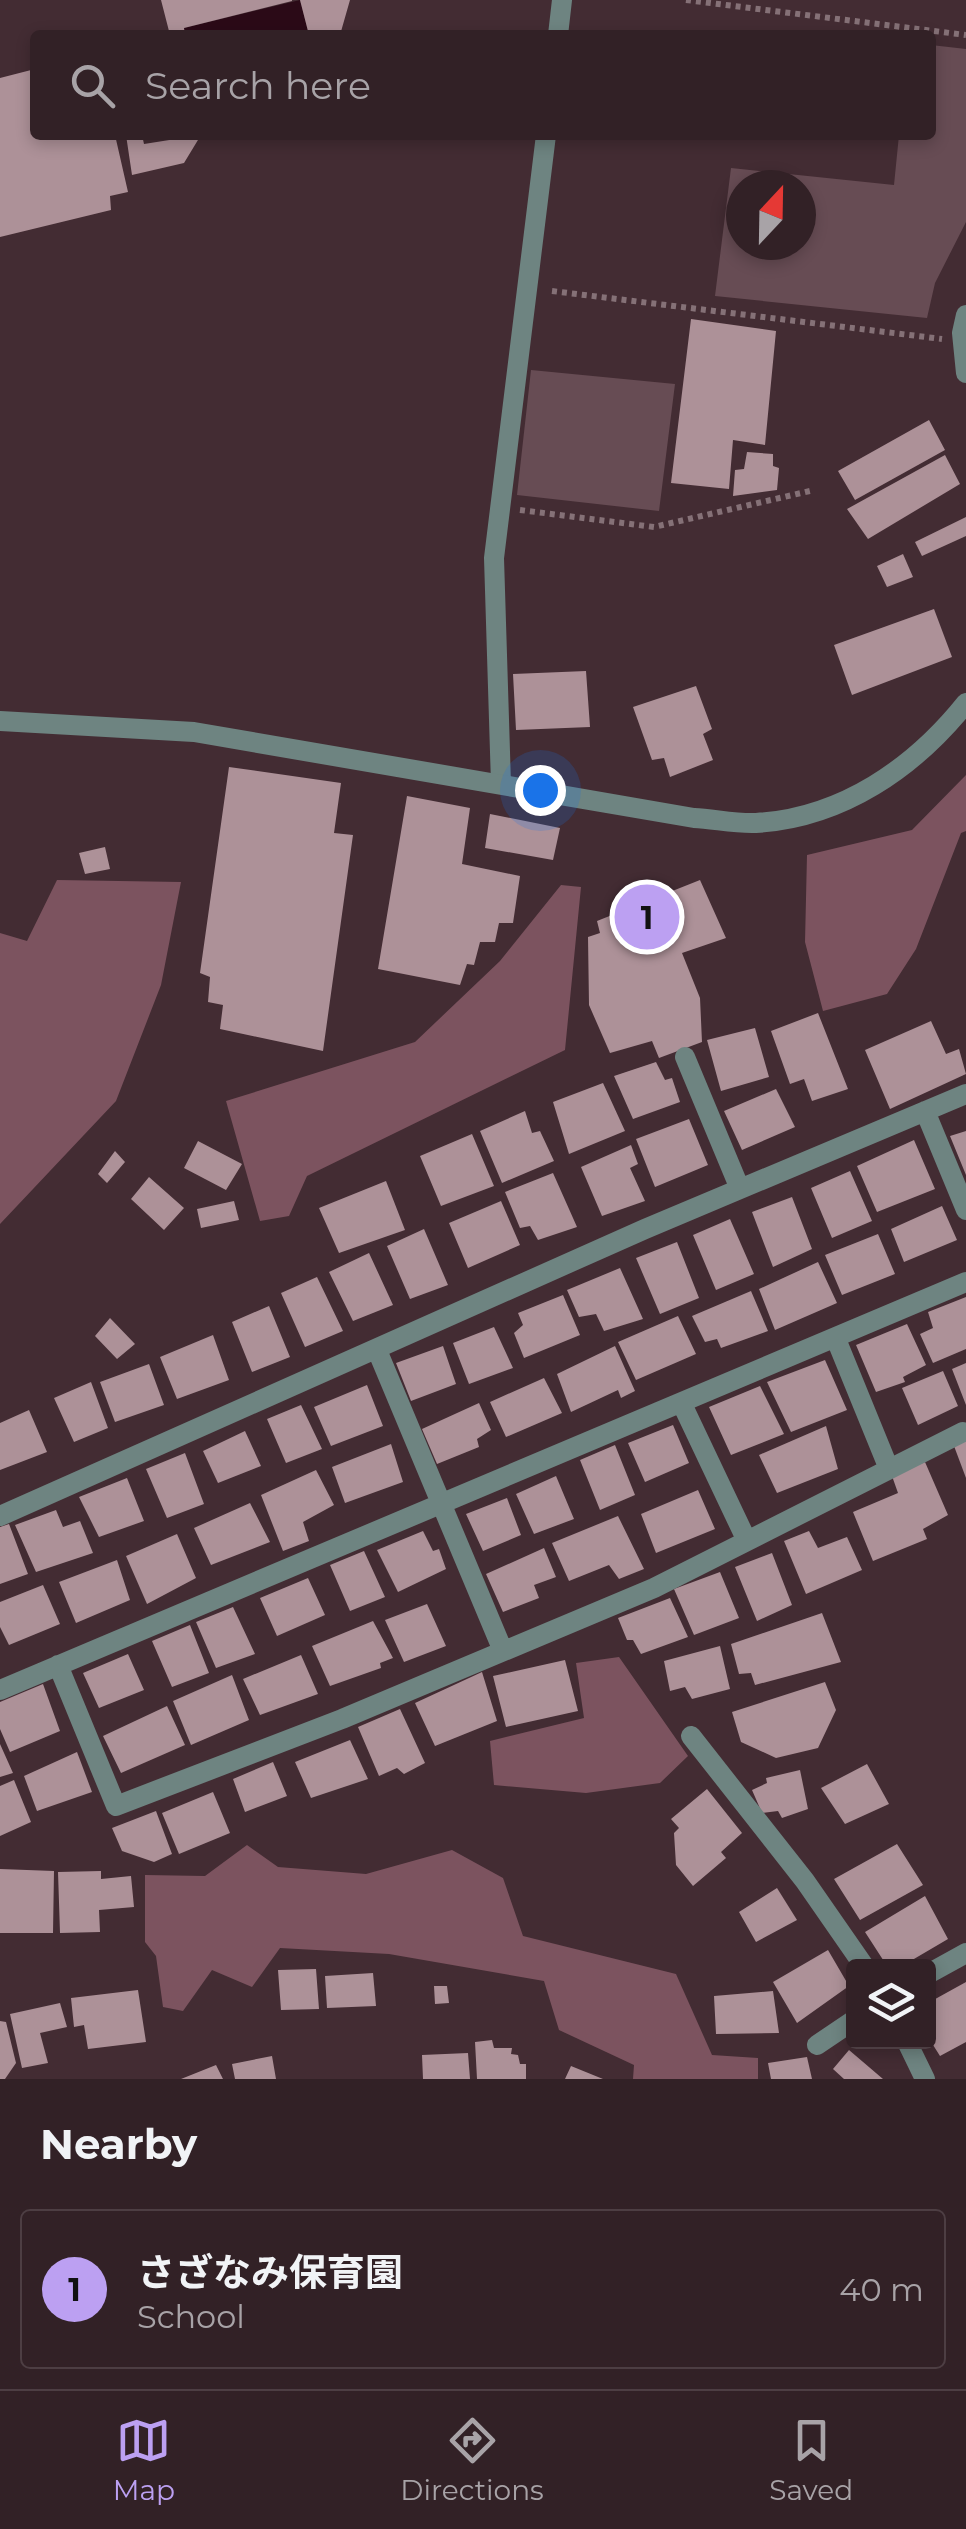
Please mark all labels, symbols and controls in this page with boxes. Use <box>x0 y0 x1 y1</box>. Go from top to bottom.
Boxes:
search box <box>30 30 936 140</box>
icon: search <box>65 58 120 113</box>
text: Search here <box>145 62 371 109</box>
north arrow <box>726 170 816 260</box>
your location <box>515 765 566 816</box>
pin: 1 <box>614 880 680 954</box>
map controls <box>846 1959 936 2049</box>
button: layers <box>846 1959 936 2049</box>
text: Nearby <box>40 2118 197 2170</box>
text: さざなみ保育園 <box>137 2249 403 2296</box>
text: 1 <box>68 2270 81 2309</box>
text: 40 m <box>839 2270 924 2309</box>
text: School <box>137 2297 245 2336</box>
tab: Map <box>113 2413 175 2507</box>
tab: Directions <box>400 2413 544 2507</box>
tab: Saved <box>769 2413 853 2507</box>

